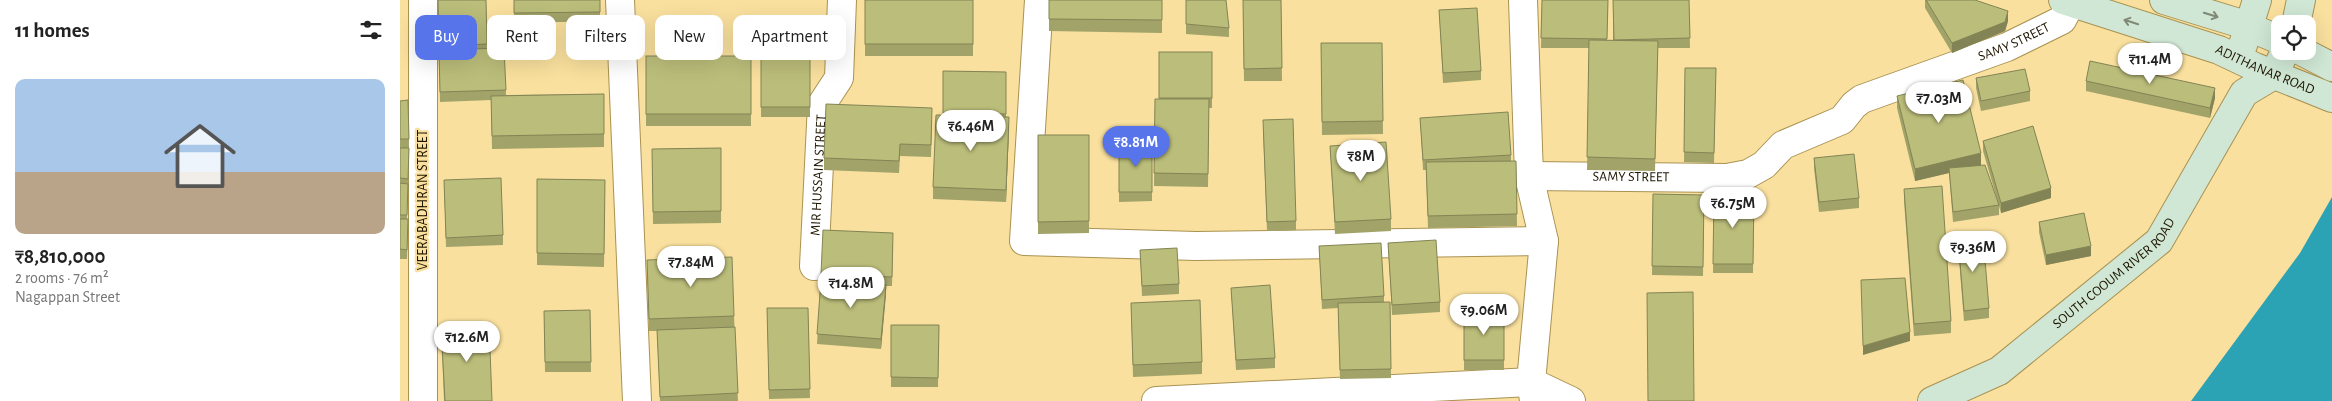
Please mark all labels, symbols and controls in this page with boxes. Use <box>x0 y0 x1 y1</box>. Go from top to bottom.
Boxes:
one-way arrow <box>2202 10 2218 20</box>
chip: Buy <box>415 15 477 60</box>
chip: Rent <box>487 15 556 60</box>
chip: Filters <box>566 15 645 60</box>
chip: New <box>655 15 723 60</box>
chip: Apartment <box>733 15 846 60</box>
map controls <box>2271 15 2316 60</box>
button: locate <box>2271 15 2316 60</box>
icon: filters <box>357 16 385 44</box>
one-way arrow <box>2123 16 2139 26</box>
text: 11 homes <box>15 20 90 41</box>
street label: SAMY STREET <box>1976 20 2052 64</box>
pin: ₹11.4M <box>2109 42 2191 85</box>
street label: ADITHANAR ROAD <box>2213 42 2317 97</box>
text: ₹11.4M <box>2129 51 2171 67</box>
pin: ₹7.03M <box>1898 82 1980 124</box>
text: ₹7.03M <box>1916 90 1962 106</box>
pin: ₹6.46M <box>930 110 1012 152</box>
icon: home <box>155 111 245 201</box>
street label: MIR HUSSAIN STREET <box>808 114 828 236</box>
text: ₹6.46M <box>948 118 994 134</box>
pin: ₹8.81M <box>1095 126 1177 168</box>
street label: VEERABADHRAN STREET <box>416 130 430 270</box>
text: ₹8.81M <box>1114 134 1158 150</box>
pin: ₹8M <box>1337 140 1385 182</box>
text: ₹8M <box>1347 148 1375 164</box>
street label: SAMY STREET <box>1592 170 1670 184</box>
pin: ₹6.75M <box>1692 186 1774 229</box>
text: ₹6.75M <box>1711 195 1755 211</box>
street label: SOUTH COOUM RIVER ROAD <box>2050 216 2178 331</box>
pin: ₹9.36M <box>1932 230 2014 273</box>
text: ₹9.36M <box>1950 239 1996 255</box>
text: ₹8,810,000 <box>15 246 105 267</box>
pin: ₹7.84M <box>650 246 732 288</box>
text: ₹7.84M <box>668 254 714 270</box>
pin: ₹14.8M <box>810 266 892 309</box>
text: 2 rooms · 76 m² <box>15 270 109 286</box>
text: ₹14.8M <box>829 275 873 291</box>
text: Nagappan Street <box>15 289 120 305</box>
pin: ₹9.06M <box>1443 294 1525 336</box>
text: ₹9.06M <box>1461 302 1507 318</box>
pin: ₹12.6M <box>426 320 508 363</box>
text: ₹12.6M <box>445 329 489 345</box>

